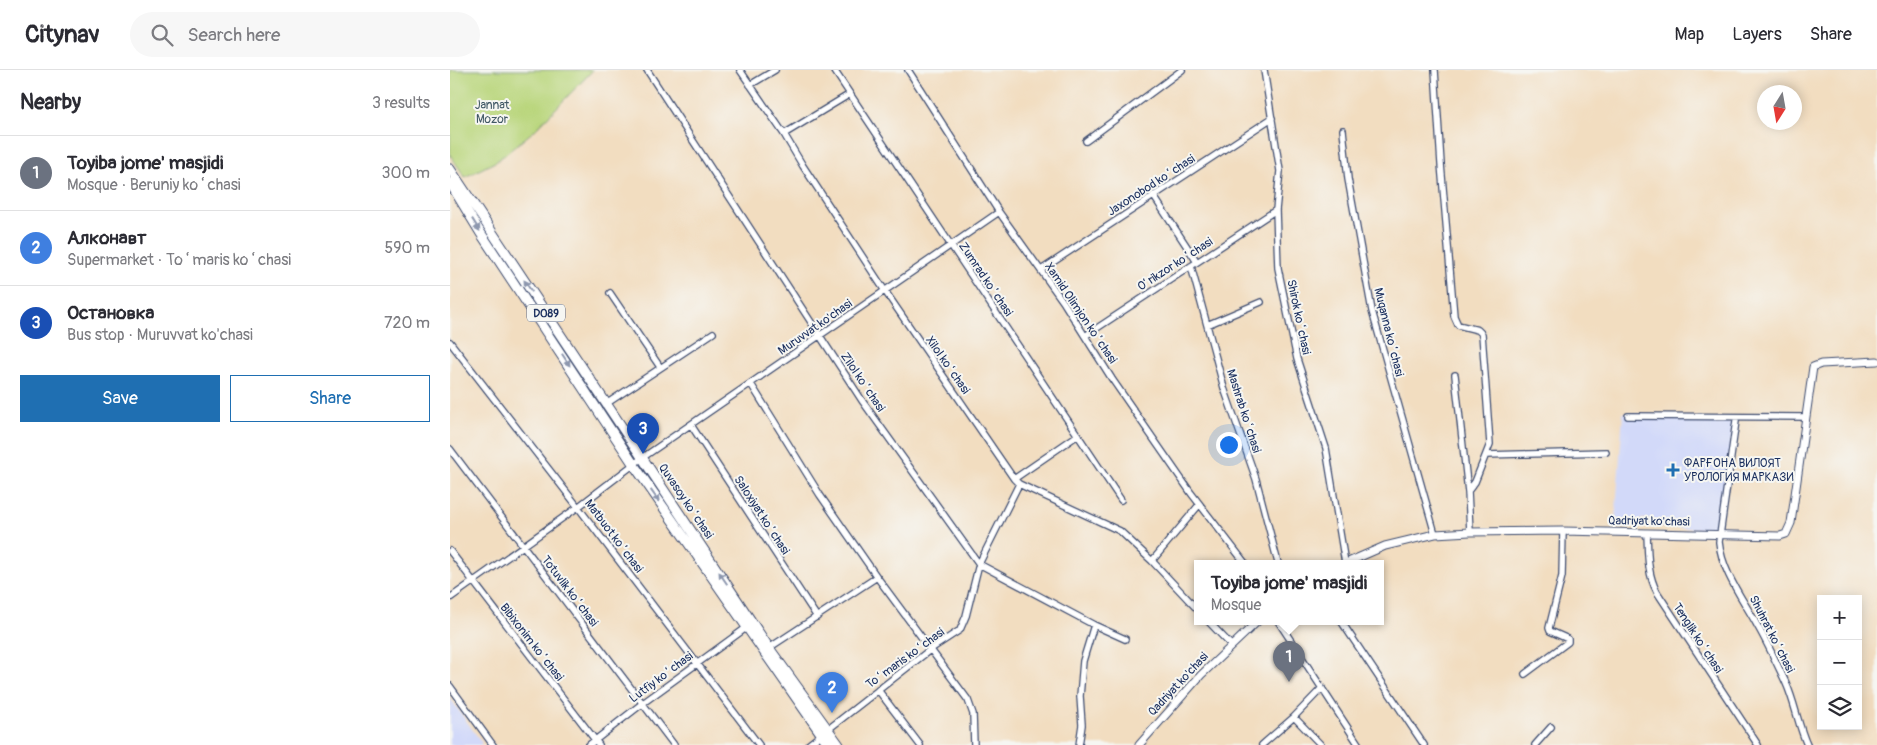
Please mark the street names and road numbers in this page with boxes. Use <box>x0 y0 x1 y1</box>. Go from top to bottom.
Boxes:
street label: Jaxonobod koʻchasi <box>1105 152 1198 219</box>
street label: Oʻrikzor koʻchasi <box>1135 234 1216 294</box>
street label: Zumrad koʻchasi <box>955 239 1016 319</box>
street label: Xamid Olimjon koʻchasi <box>1041 260 1120 367</box>
street label: Shirok koʻchasi <box>1283 278 1314 356</box>
street label: Muqanna koʻchasi <box>1370 286 1407 378</box>
street label: Muruvvat ko'chasi <box>775 296 855 359</box>
road number: D089 <box>527 304 565 322</box>
street label: Xilol koʻchasi <box>922 333 973 397</box>
street label: Zilol koʻchasi <box>837 350 888 415</box>
street label: Mashrab koʻchasi <box>1223 367 1264 455</box>
street label: Quvasoy koʻchasi <box>655 461 716 542</box>
street label: Saloxiyat koʻchasi <box>730 473 793 558</box>
street label: Matbuot koʻchasi <box>581 497 646 576</box>
street label: Qadriyat ko'chasi <box>1608 513 1690 530</box>
street label: Totuvlik koʻchasi <box>538 553 601 630</box>
street label: Shuhrat koʻchasi <box>1746 593 1797 675</box>
street label: Bibixonim koʻchasi <box>497 600 567 684</box>
street label: Tenglik koʻchasi <box>1669 600 1726 676</box>
street label: Toʻmaris koʻchasi <box>863 625 948 692</box>
street label: Lutfiy koʻchasi <box>627 649 696 706</box>
street label: Qadriyat ko'chasi <box>1145 649 1212 719</box>

